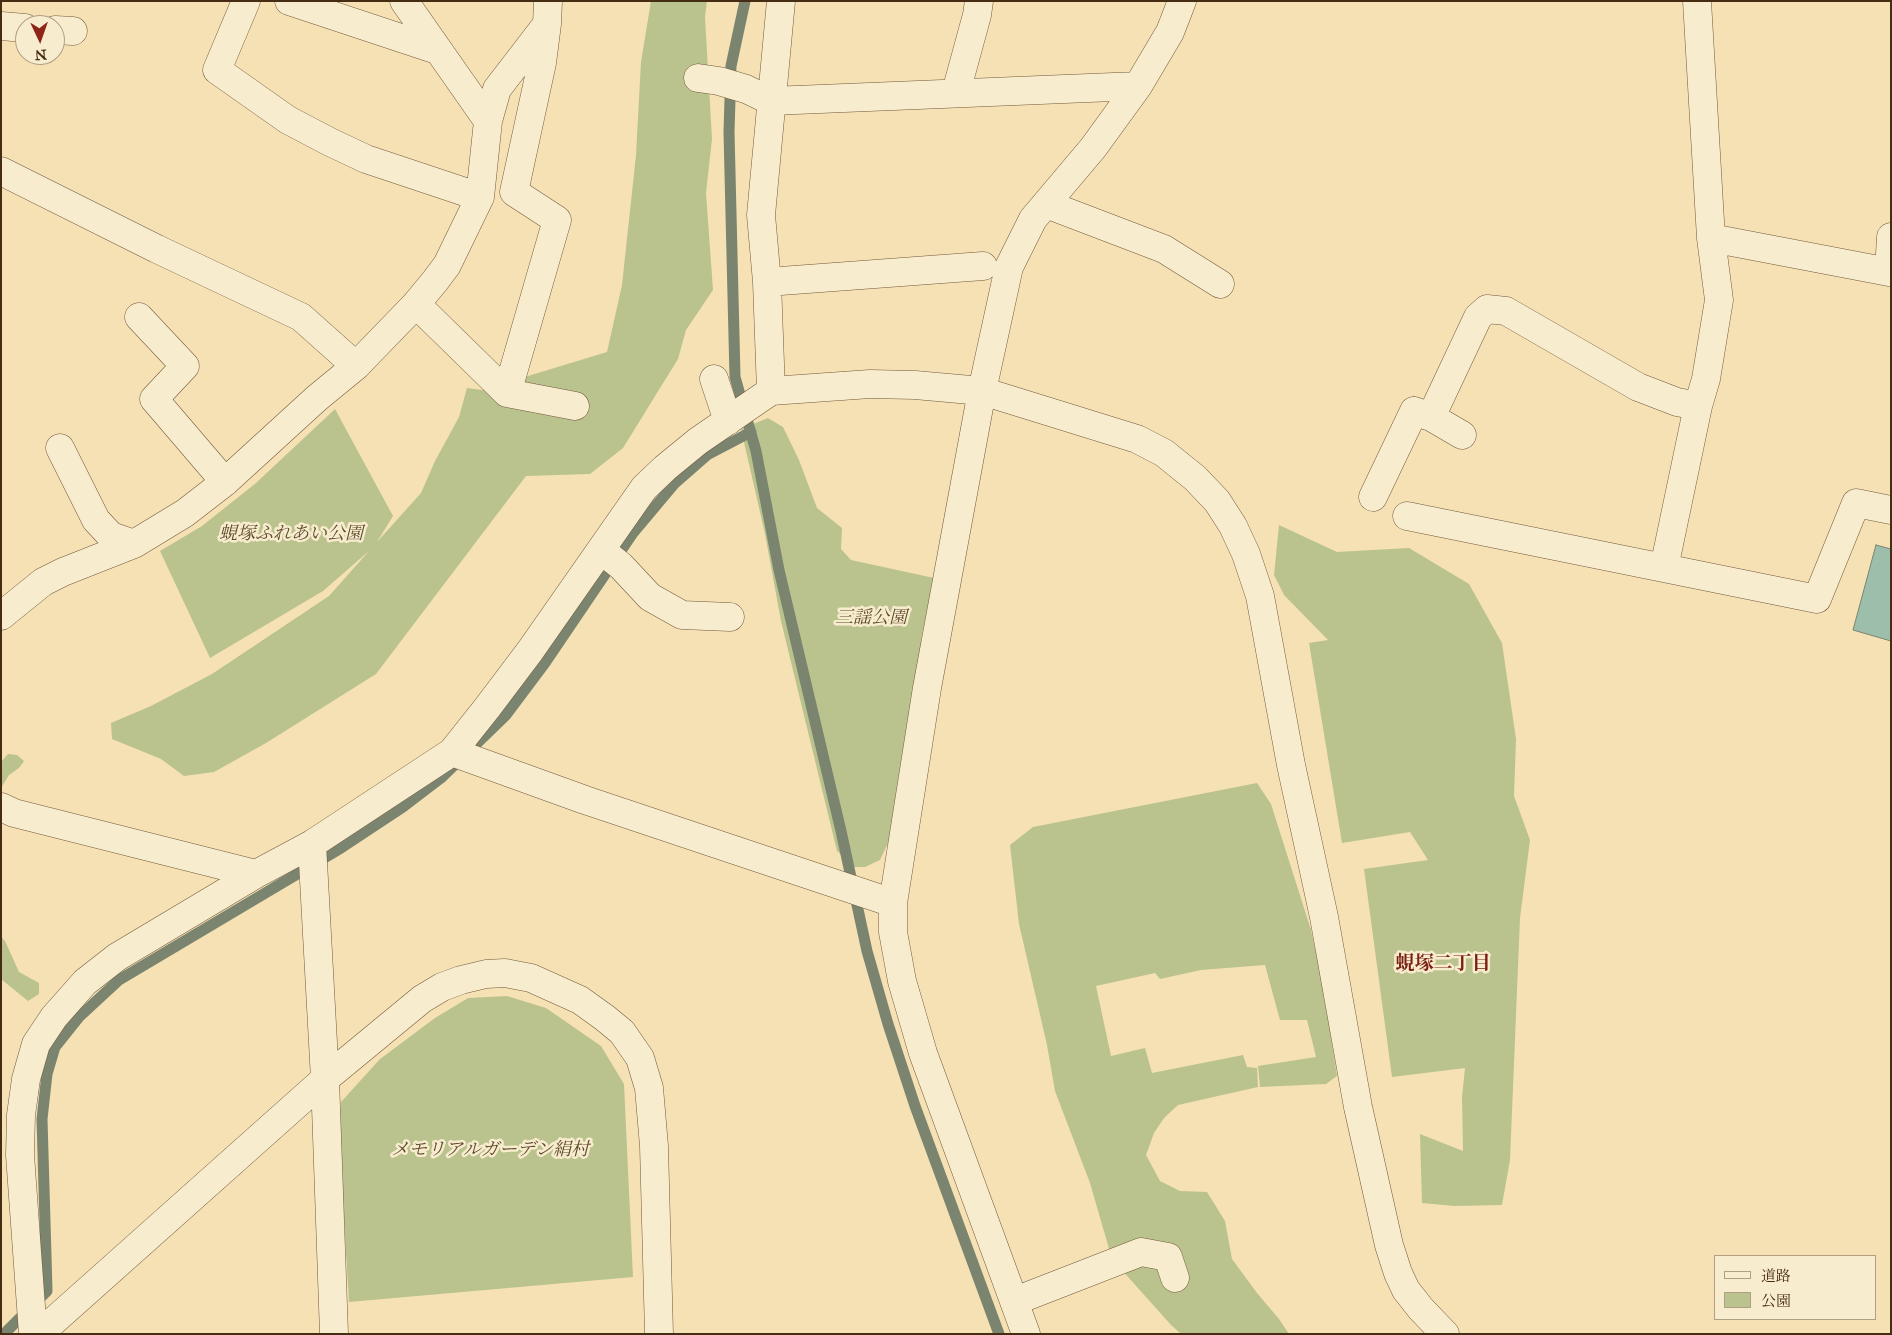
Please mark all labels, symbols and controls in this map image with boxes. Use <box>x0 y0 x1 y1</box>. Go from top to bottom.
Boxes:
north arrow <box>15 15 65 65</box>
text: N <box>34 46 47 63</box>
park label: 蜆塚ふれあい公園 <box>219 524 363 546</box>
park label: 三謡公園 <box>835 608 907 630</box>
district label: 蜆塚二丁目 <box>1396 953 1490 975</box>
park label: メモリアルガーデン絹村 <box>391 1140 589 1162</box>
legend <box>1714 1255 1877 1320</box>
text: 道路 <box>1761 1267 1791 1285</box>
text: 公園 <box>1761 1292 1791 1310</box>

